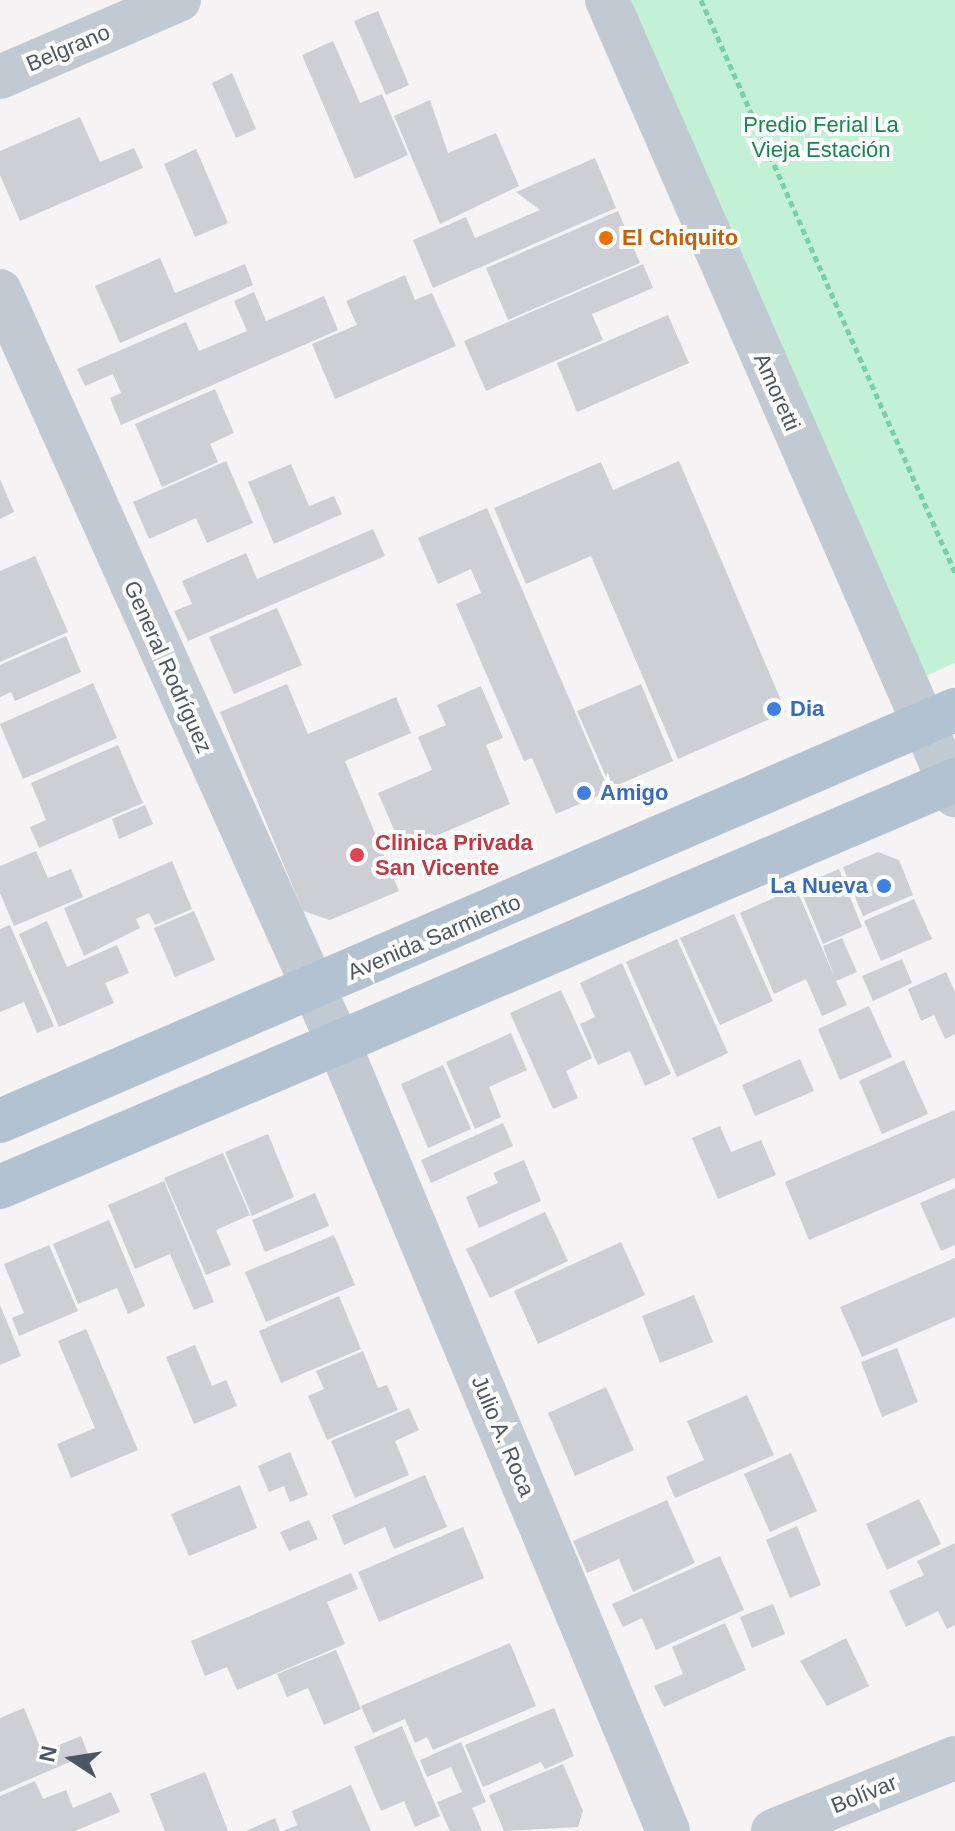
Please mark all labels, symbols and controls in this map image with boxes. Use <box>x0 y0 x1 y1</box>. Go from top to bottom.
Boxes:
street label: Belgrano <box>22 19 114 77</box>
park label: Predio Ferial La Vieja Estación <box>743 111 899 162</box>
place label: El Chiquito <box>622 225 738 251</box>
marker: El Chiquito <box>597 229 615 247</box>
street label: Amoretti <box>748 349 806 435</box>
street label: General Rodríguez <box>118 577 218 757</box>
place label: Dia <box>790 696 824 722</box>
marker: Dia <box>765 700 783 718</box>
place label: Amigo <box>600 780 668 806</box>
marker: Amigo <box>575 784 593 802</box>
place label: Clinica Privada San Vicente <box>375 829 533 880</box>
marker: Clinica Privada San Vicente <box>346 844 368 866</box>
place label: La Nueva <box>770 873 868 899</box>
marker: La Nueva <box>875 877 893 895</box>
street label: Avenida Sarmiento <box>343 889 525 985</box>
street label: Julio A. Roca <box>466 1371 540 1501</box>
north arrow <box>32 1719 112 1799</box>
text: N <box>34 1744 62 1764</box>
street label: Bolívar <box>827 1769 901 1819</box>

